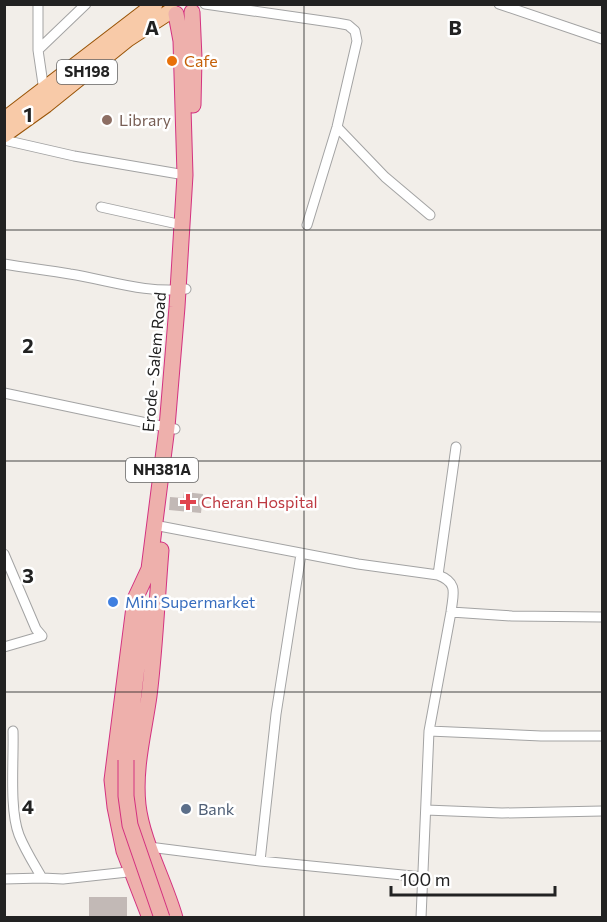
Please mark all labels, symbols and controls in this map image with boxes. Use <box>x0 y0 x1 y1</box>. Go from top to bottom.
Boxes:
text: A <box>145 15 159 39</box>
text: B <box>448 15 462 39</box>
place label: Cafe <box>184 51 218 70</box>
marker: Cafe <box>165 54 179 68</box>
road number: SH198 <box>57 60 117 84</box>
text: 1 <box>23 102 33 126</box>
place label: Library <box>119 110 171 129</box>
marker: Library <box>100 113 114 127</box>
street label: Erode - Salem Road <box>138 291 169 433</box>
text: 2 <box>22 333 34 357</box>
road number: NH381A <box>126 458 198 482</box>
place label: Cheran Hospital <box>201 492 318 511</box>
marker: Cheran Hospital <box>179 493 197 511</box>
text: 3 <box>22 563 34 587</box>
place label: Mini Supermarket <box>125 592 256 611</box>
marker: Mini Supermarket <box>106 595 120 609</box>
text: 4 <box>22 794 34 818</box>
place label: Bank <box>198 799 235 818</box>
marker: Bank <box>179 802 193 816</box>
scale bar <box>391 859 554 897</box>
text: 100 m <box>400 868 450 890</box>

